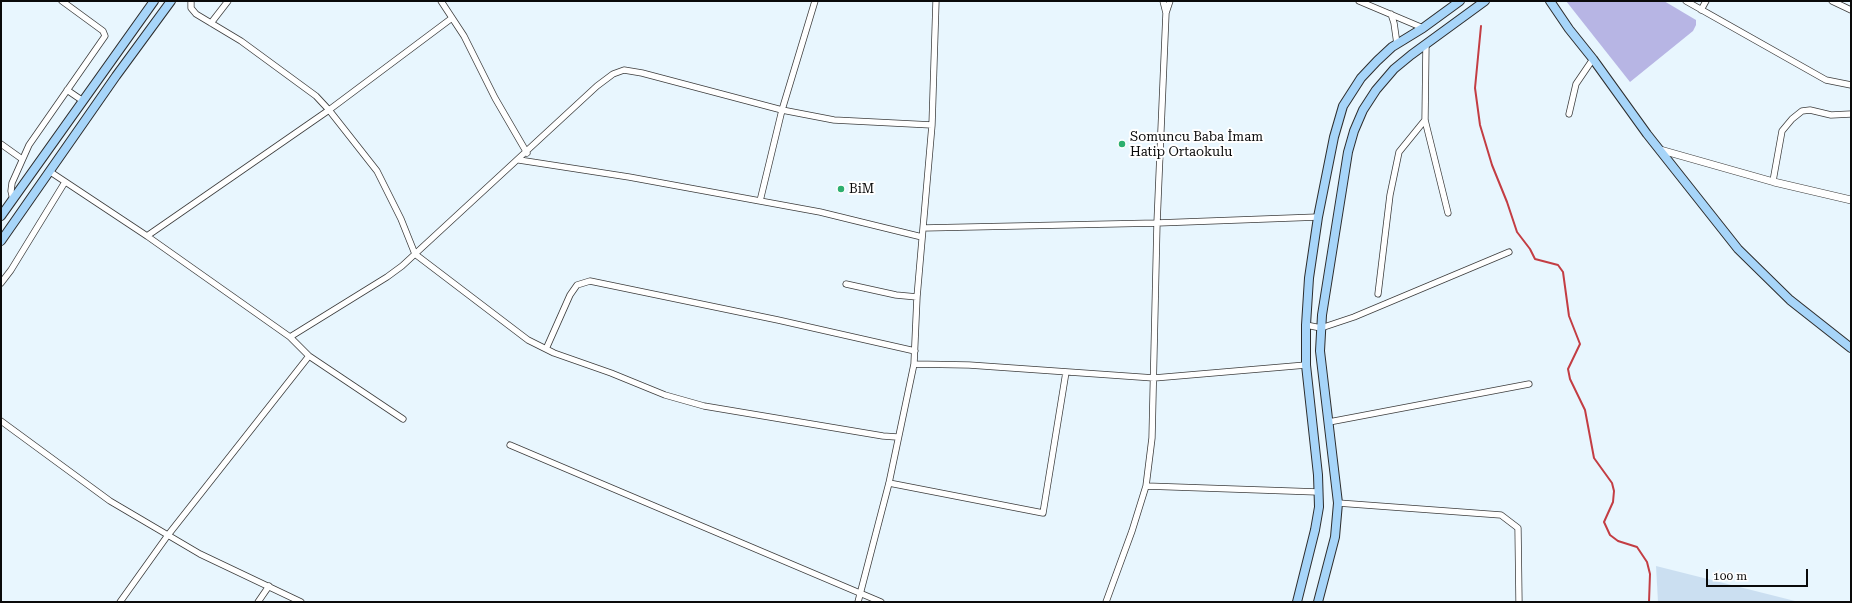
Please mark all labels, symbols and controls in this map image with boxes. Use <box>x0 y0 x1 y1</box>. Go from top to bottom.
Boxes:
place label: Somuncu Baba İmam Hatip Ortaokulu <box>1130 129 1263 160</box>
marker: Somuncu Baba İmam Hatip Ortaokulu <box>1117 139 1127 149</box>
place label: BiM <box>849 181 874 197</box>
marker: BiM <box>836 184 846 194</box>
scale bar <box>1708 561 1810 587</box>
text: 100 m <box>1713 569 1747 583</box>

